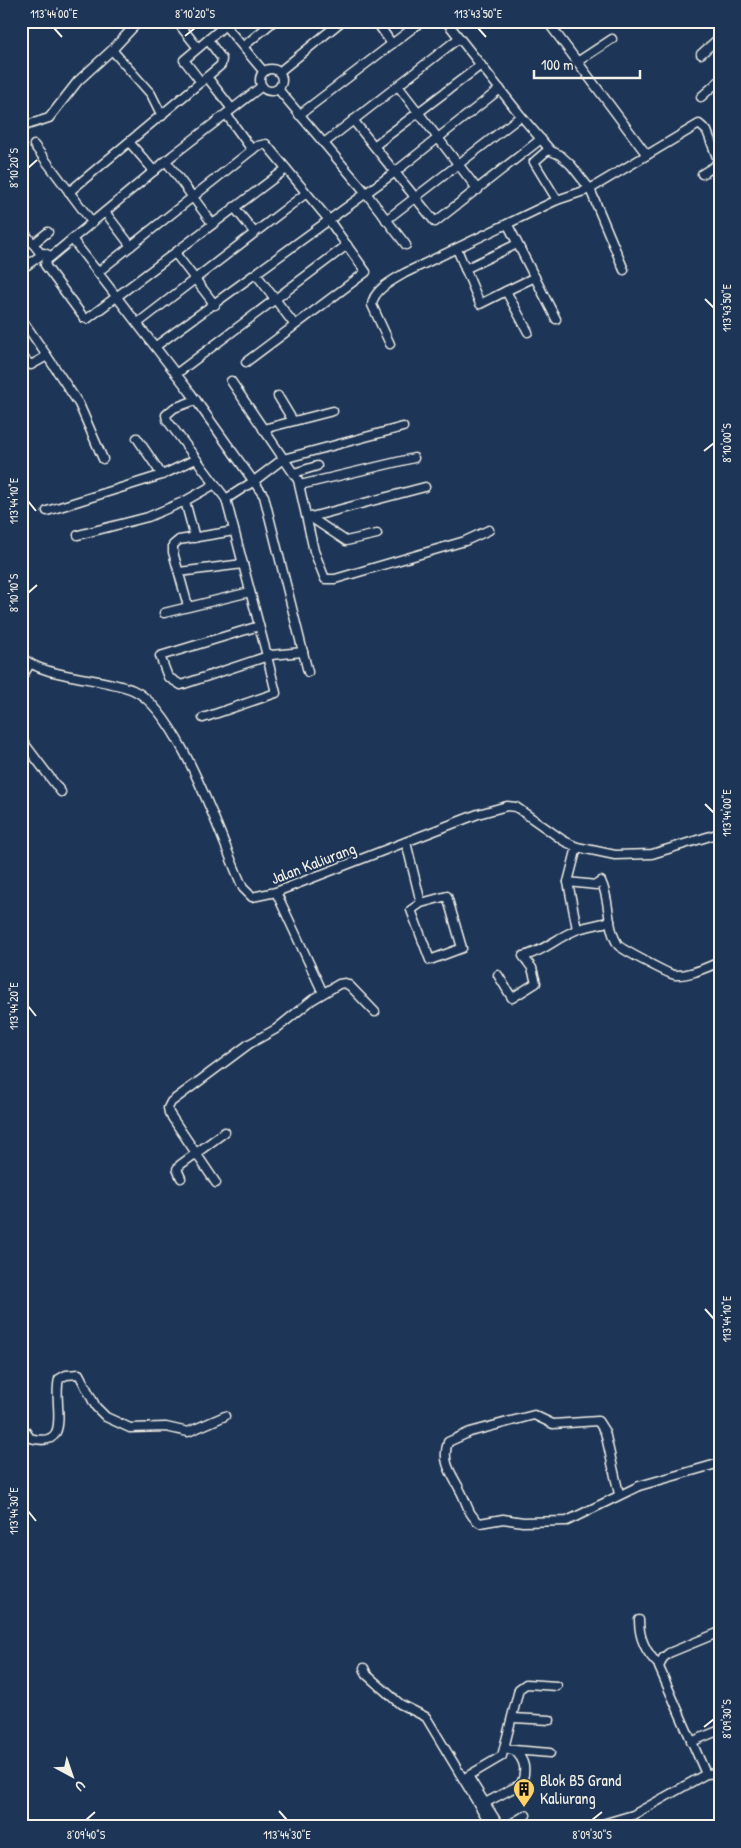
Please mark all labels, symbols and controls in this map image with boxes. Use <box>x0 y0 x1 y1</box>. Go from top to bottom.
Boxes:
text: 113°44'00"E <box>30 5 78 22</box>
text: 8°10'20"S <box>175 5 215 22</box>
text: 113°43'50"E <box>454 5 503 22</box>
scale bar <box>534 48 640 80</box>
text: 100 m <box>541 54 574 75</box>
text: 8°10'20"S <box>5 148 22 188</box>
text: 113°43'50"E <box>718 283 735 332</box>
text: 8°10'00"S <box>718 423 735 463</box>
text: 113°44'10"E <box>5 477 22 524</box>
text: 8°10'10"S <box>5 573 22 612</box>
text: 113°44'00"E <box>718 789 735 837</box>
street label: Jalan Kaliurang <box>267 837 359 889</box>
text: 113°44'20"E <box>5 981 22 1030</box>
text: 113°44'10"E <box>718 1295 735 1342</box>
text: 113°44'30"E <box>5 1487 22 1535</box>
text: 8°09'30"S <box>718 1699 735 1739</box>
north arrow <box>48 1750 98 1800</box>
place label: Blok B5 Grand Kaliurang <box>540 1769 621 1809</box>
text: U <box>71 1777 90 1796</box>
building icon: Blok B5 Grand Kaliurang <box>512 1777 536 1808</box>
text: 8°09'40"S <box>67 1826 106 1843</box>
text: 113°44'30"E <box>263 1826 311 1843</box>
text: 8°09'30"S <box>572 1826 612 1843</box>

